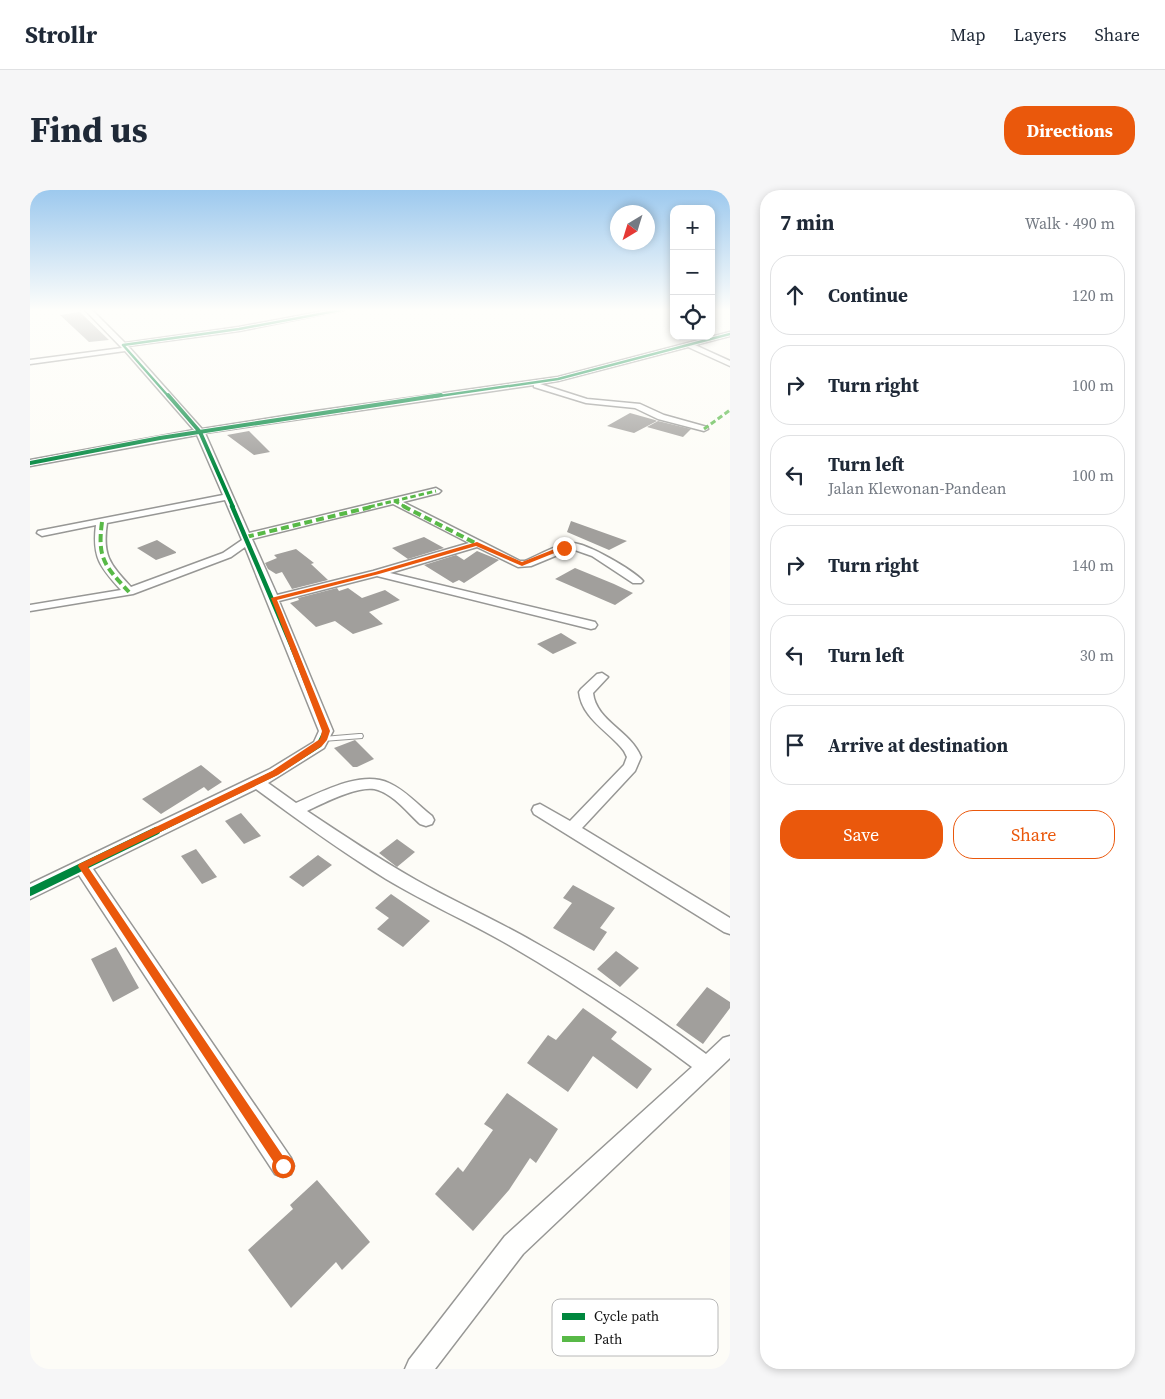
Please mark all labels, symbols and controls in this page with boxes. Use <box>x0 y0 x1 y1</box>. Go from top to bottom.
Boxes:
text: Strollr <box>25 18 97 51</box>
text: Map <box>950 22 985 47</box>
text: Layers <box>1013 22 1066 47</box>
text: Share <box>1094 22 1140 47</box>
text: Find us <box>30 106 148 154</box>
button: Directions <box>1004 106 1135 155</box>
north arrow <box>610 205 655 250</box>
map controls <box>670 205 715 340</box>
button: + <box>670 205 715 250</box>
text: 7 min <box>780 208 835 237</box>
text: Walk · 490 m <box>1025 212 1115 234</box>
button: − <box>670 250 715 295</box>
icon: ahead <box>781 281 809 309</box>
text: Continue <box>828 282 908 308</box>
text: 120 m <box>1072 284 1114 306</box>
button: locate <box>670 295 715 340</box>
icon: right <box>781 371 809 399</box>
text: Turn right <box>828 372 919 398</box>
text: 100 m <box>1072 374 1114 396</box>
text: Turn left <box>828 451 904 477</box>
icon: left <box>781 461 809 489</box>
text: 100 m <box>1072 464 1114 486</box>
text: Jalan Klewonan-Pandean <box>828 477 1006 499</box>
route end <box>553 537 576 560</box>
icon: right <box>781 551 809 579</box>
text: Turn right <box>828 552 919 578</box>
text: 140 m <box>1072 554 1114 576</box>
icon: left <box>781 641 809 669</box>
text: Turn left <box>828 642 904 668</box>
text: 30 m <box>1080 644 1114 666</box>
icon: arrive <box>781 731 809 759</box>
text: Arrive at destination <box>828 732 1008 758</box>
button: Save <box>780 810 943 859</box>
button: Share <box>953 810 1115 859</box>
route start <box>272 1155 295 1178</box>
legend <box>552 1299 718 1356</box>
text: Cycle path <box>594 1306 659 1326</box>
text: Path <box>594 1329 622 1349</box>

